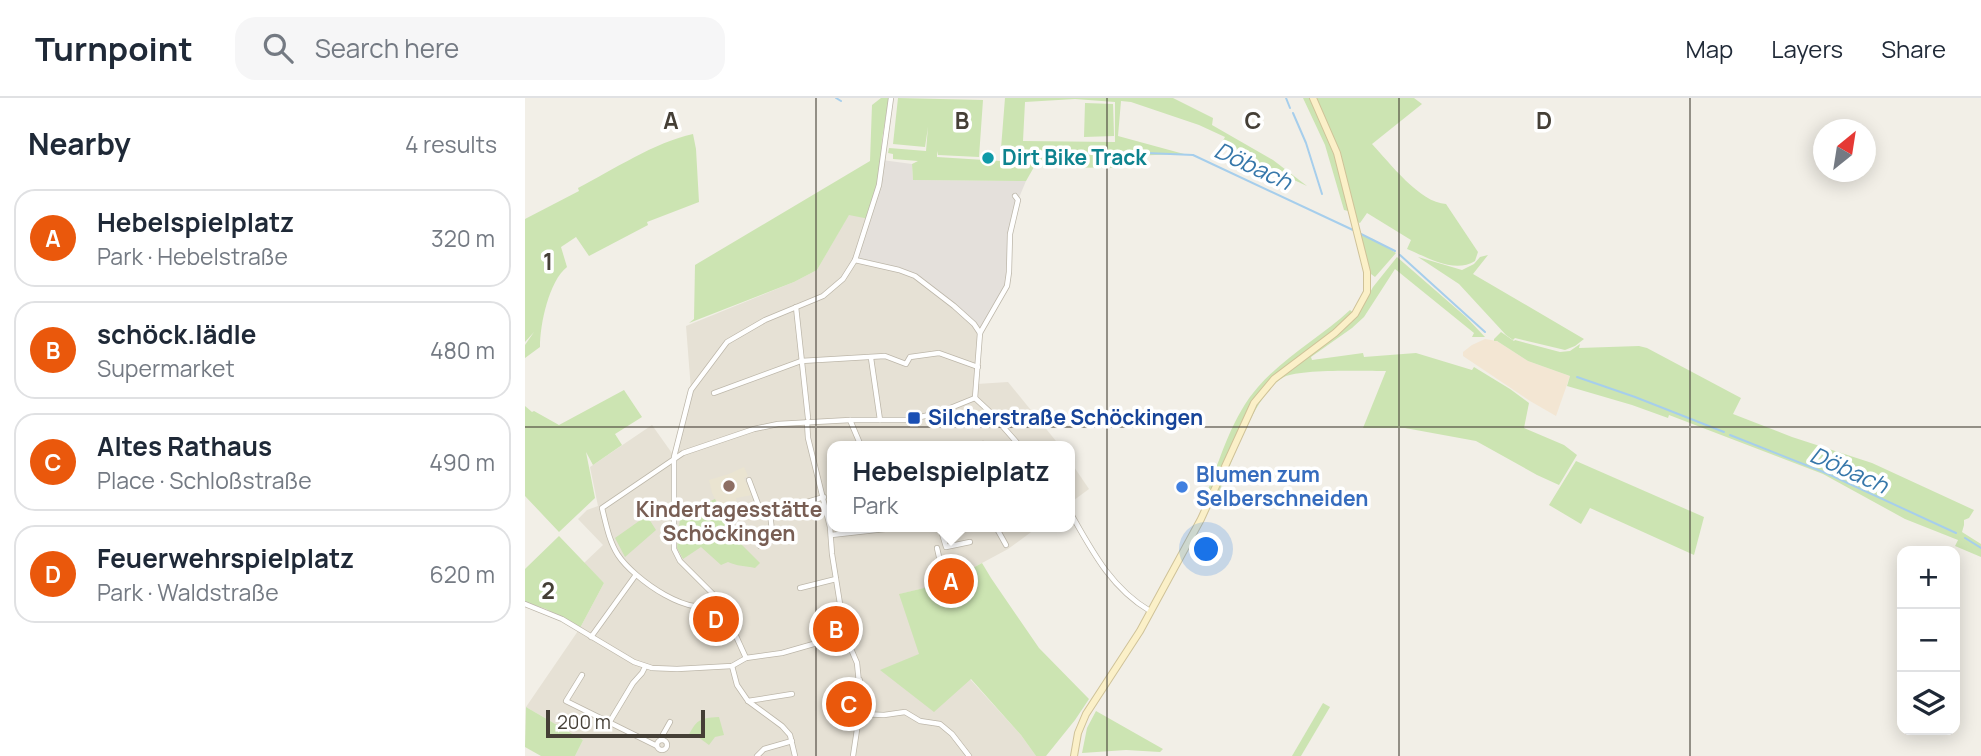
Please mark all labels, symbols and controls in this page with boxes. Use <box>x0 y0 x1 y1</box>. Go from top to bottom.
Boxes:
search box <box>235 17 725 80</box>
text: Turnpoint <box>35 26 193 71</box>
icon: search <box>259 29 297 67</box>
text: Search here <box>315 30 459 66</box>
text: Map <box>1686 32 1733 65</box>
text: Layers <box>1771 32 1843 65</box>
text: Share <box>1881 32 1946 65</box>
text: A <box>663 104 679 136</box>
text: B <box>955 104 969 136</box>
text: C <box>1245 104 1262 136</box>
text: D <box>1536 104 1552 136</box>
north arrow <box>1813 119 1876 182</box>
text: Nearby <box>28 123 131 164</box>
text: 4 results <box>405 128 497 160</box>
water label: Döbach <box>1210 133 1298 197</box>
place label: Dirt Bike Track <box>1002 143 1147 171</box>
marker: Dirt Bike Track <box>980 150 996 166</box>
text: Hebelspielplatz <box>97 204 294 240</box>
text: A <box>45 222 61 254</box>
text: 320 m <box>431 222 495 254</box>
text: Park · Hebelstraße <box>97 240 288 272</box>
text: 1 <box>543 245 553 277</box>
text: schöck.lädle <box>97 316 256 352</box>
text: B <box>46 334 60 366</box>
text: 480 m <box>430 334 495 366</box>
text: Supermarket <box>97 352 235 384</box>
place label: Silcherstraße Schöckingen <box>928 403 1203 431</box>
marker: Silcherstraße Schöckingen <box>906 410 922 426</box>
text: Altes Rathaus <box>97 428 272 464</box>
water label: Döbach <box>1806 438 1895 501</box>
popup <box>827 441 1075 532</box>
text: C <box>45 446 62 478</box>
text: 490 m <box>429 446 495 478</box>
text: Hebelspielplatz <box>852 453 1050 489</box>
place label: Blumen zum Selberschneiden <box>1196 460 1368 512</box>
text: Place · Schloßstraße <box>97 464 312 496</box>
marker: Kindertagesstätte Schöckingen <box>721 478 737 494</box>
marker: Blumen zum Selberschneiden <box>1174 479 1190 495</box>
text: Park <box>852 489 898 521</box>
place label: Kindertagesstätte Schöckingen <box>636 495 822 547</box>
your location <box>1189 532 1223 566</box>
text: Feuerwehrspielplatz <box>97 540 354 576</box>
map controls <box>1897 546 1960 735</box>
button: + <box>1897 546 1960 609</box>
pin: A <box>928 555 974 607</box>
text: D <box>45 558 61 590</box>
text: 620 m <box>429 558 495 590</box>
text: 2 <box>541 574 555 606</box>
text: Park · Waldstraße <box>97 576 279 608</box>
pin: D <box>693 593 739 645</box>
pin: B <box>813 603 859 655</box>
button: − <box>1897 609 1960 672</box>
button: layers <box>1897 672 1960 735</box>
pin: C <box>826 678 872 730</box>
scale bar <box>546 707 705 739</box>
text: 200 m <box>557 709 611 735</box>

